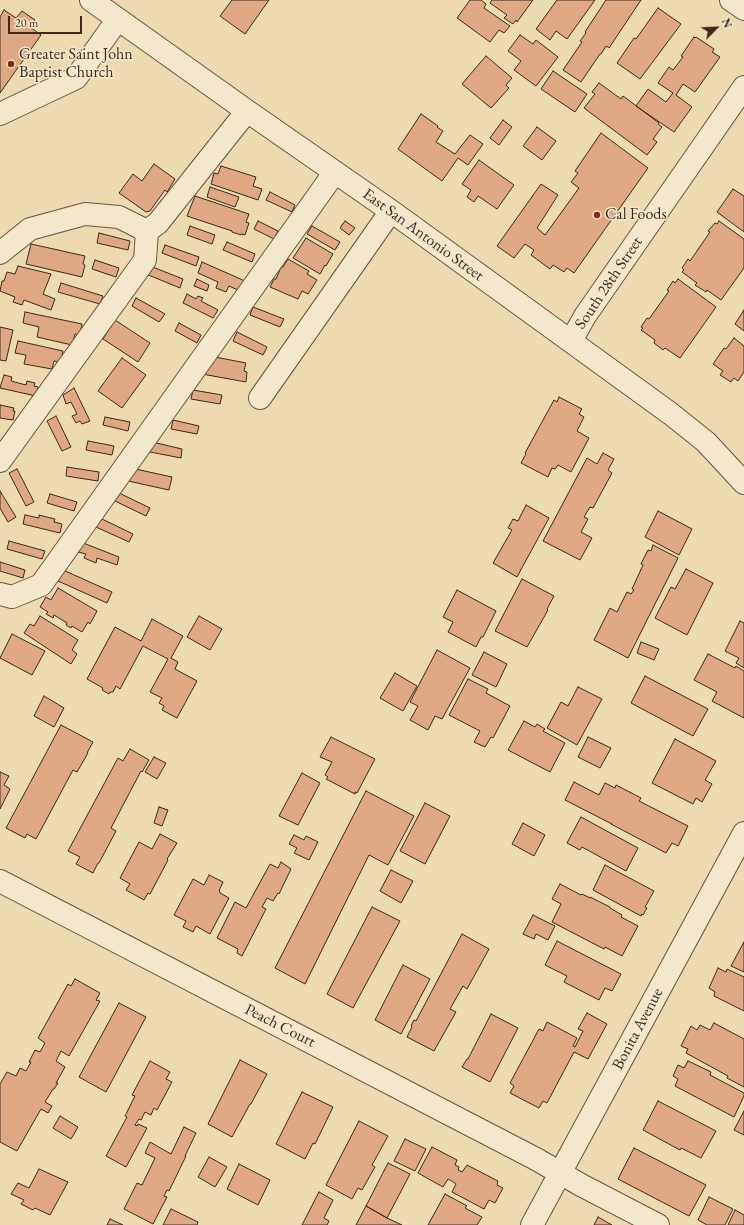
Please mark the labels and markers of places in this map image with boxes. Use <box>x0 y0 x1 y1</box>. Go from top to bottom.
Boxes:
place label: Greater Saint John Baptist Church <box>19 45 133 83</box>
marker: Greater Saint John Baptist Church <box>6 59 16 69</box>
place label: Cal Foods <box>605 205 667 225</box>
marker: Cal Foods <box>592 210 602 220</box>

